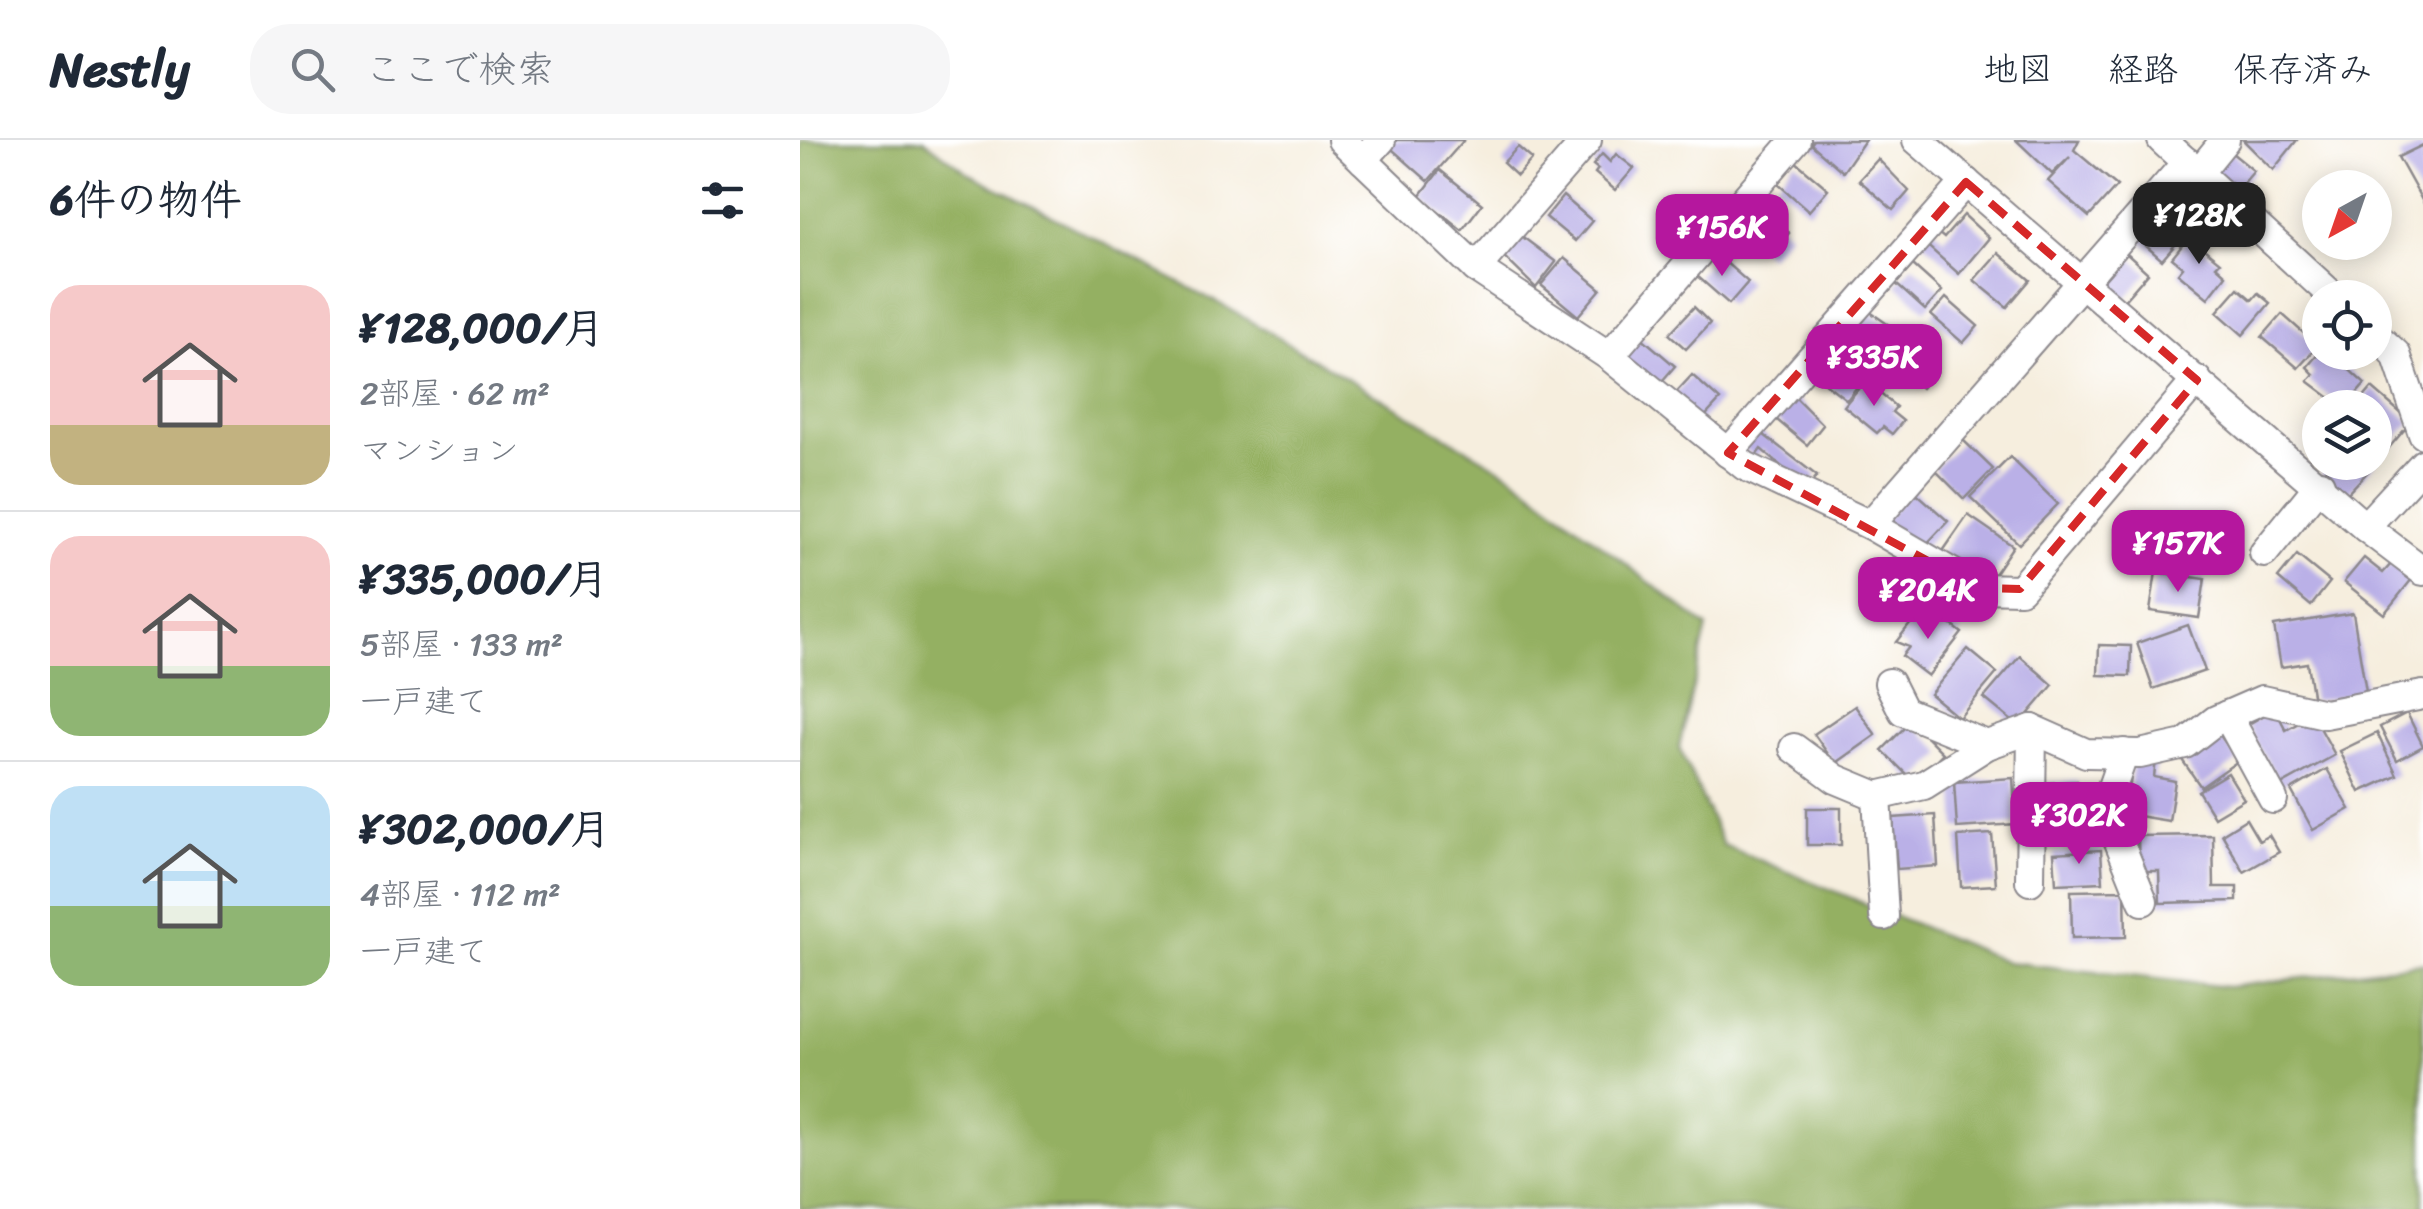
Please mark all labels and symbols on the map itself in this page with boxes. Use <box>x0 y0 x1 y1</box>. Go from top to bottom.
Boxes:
north arrow <box>2302 170 2392 260</box>
pin: ¥128K <box>2129 182 2269 267</box>
pin: ¥156K <box>1652 194 1792 279</box>
pin: ¥335K <box>1804 324 1944 409</box>
pin: ¥157K <box>2108 510 2248 595</box>
pin: ¥204K <box>1858 557 1998 642</box>
pin: ¥302K <box>2009 782 2149 867</box>

